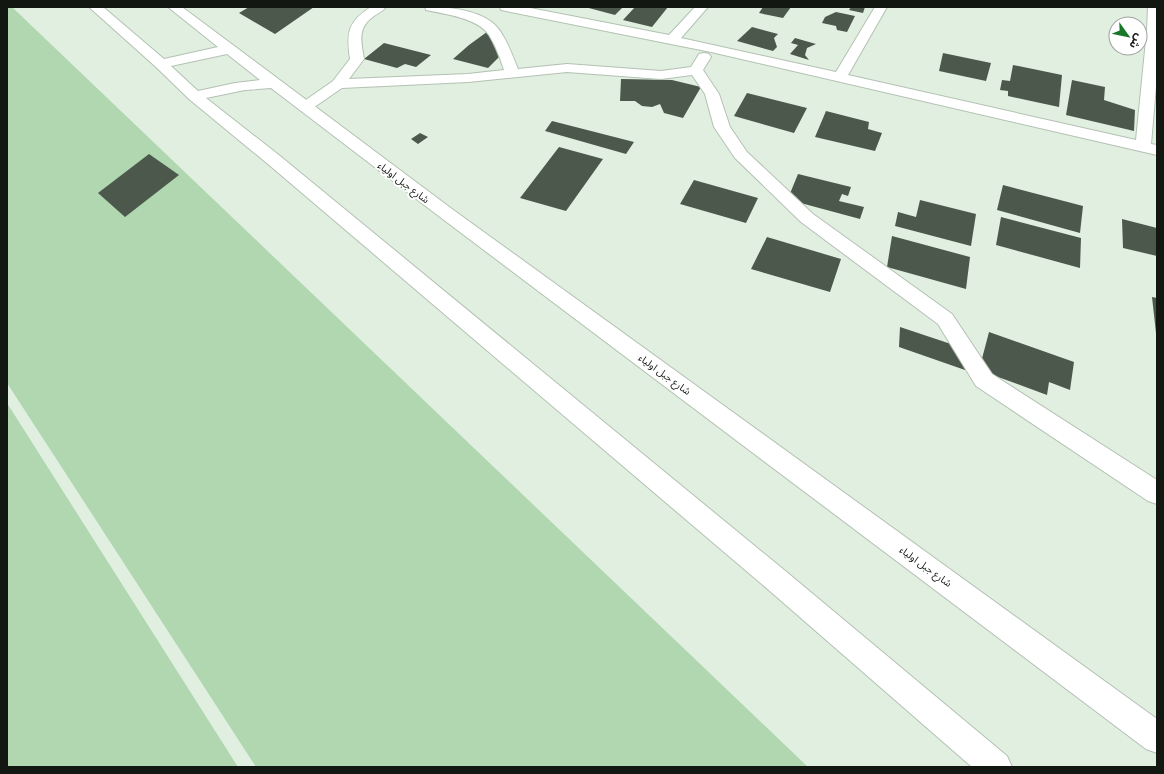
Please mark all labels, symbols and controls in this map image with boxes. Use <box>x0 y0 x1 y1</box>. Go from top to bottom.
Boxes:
north arrow <box>1108 16 1148 56</box>
text: ش <box>1126 31 1146 52</box>
street label: شارع جبل اولياء <box>375 159 432 207</box>
street label: شارع جبل اولياء <box>635 351 694 399</box>
street label: شارع جبل اولياء <box>896 543 955 591</box>

